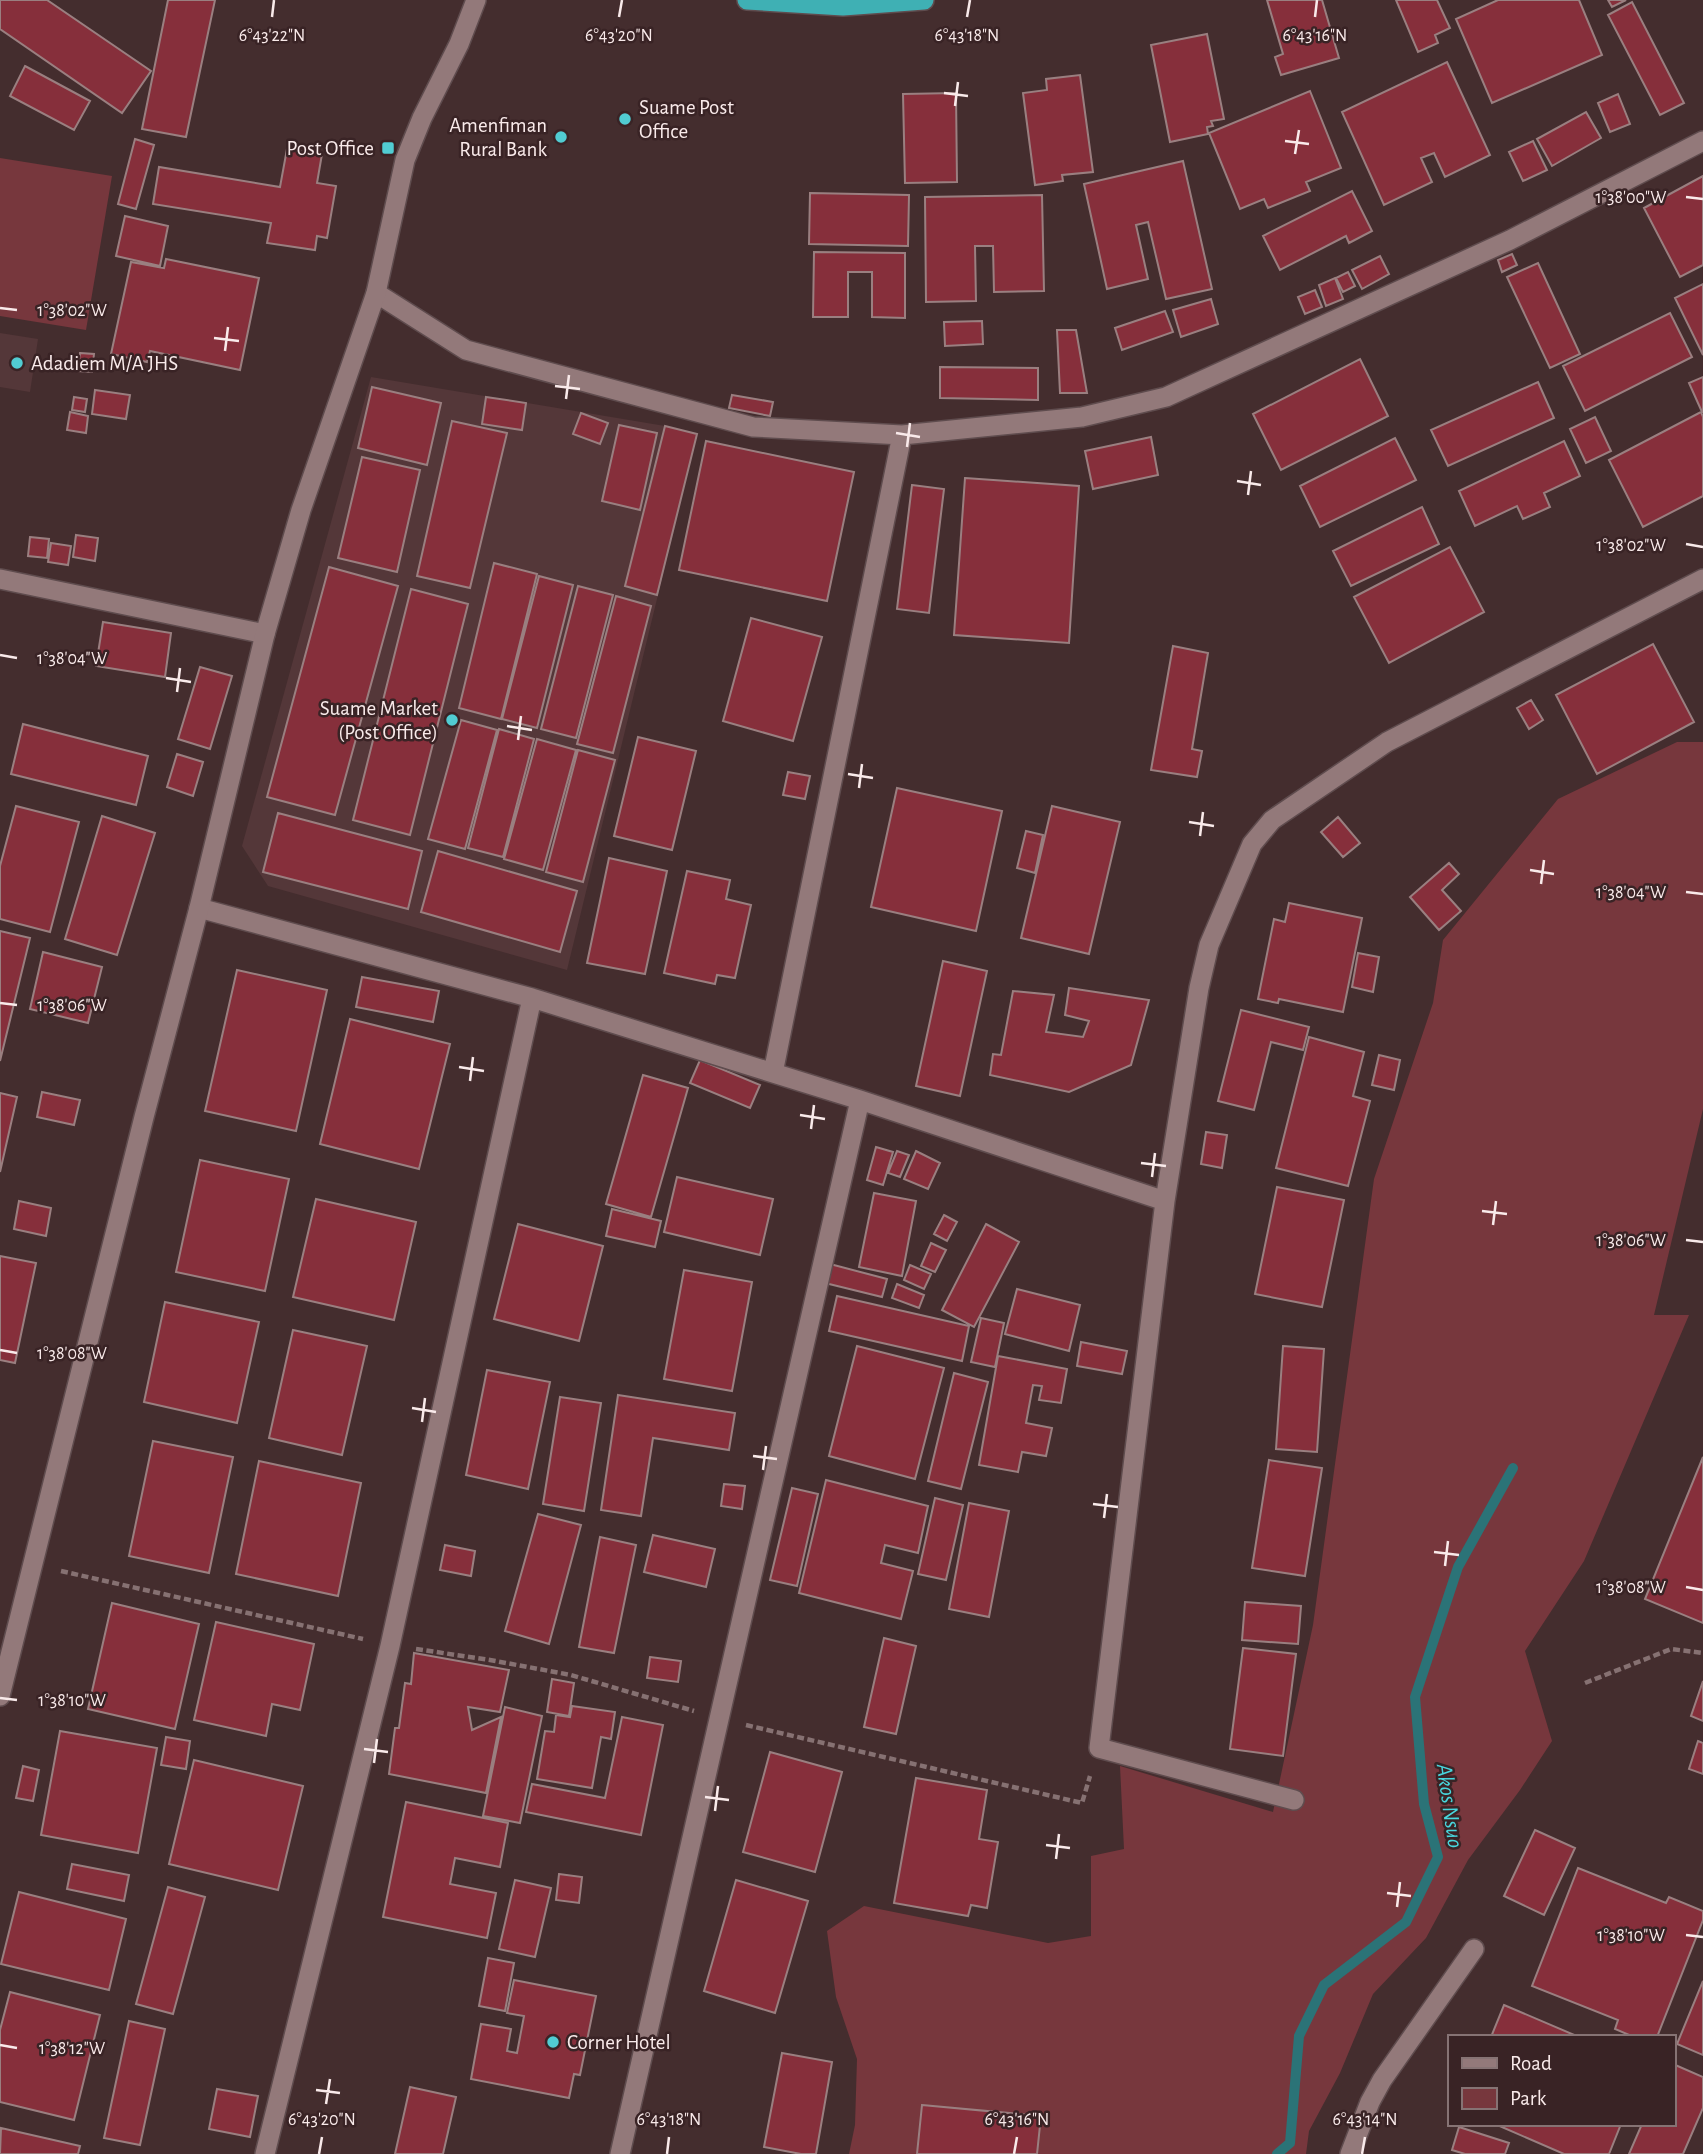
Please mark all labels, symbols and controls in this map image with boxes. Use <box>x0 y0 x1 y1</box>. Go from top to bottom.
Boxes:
text: 6°43'22"N <box>239 27 305 45</box>
text: 6°43'20"N <box>585 27 653 45</box>
text: 6°43'18"N <box>935 27 999 45</box>
text: 6°43'16"N <box>1283 27 1347 45</box>
place label: Suame Post Office <box>639 97 734 142</box>
marker: Suame Post Office <box>617 111 633 127</box>
place label: Amenfiman Rural Bank <box>449 115 547 160</box>
marker: Amenfiman Rural Bank <box>553 129 569 145</box>
place label: Post Office <box>287 138 374 159</box>
marker: Post Office <box>380 140 396 156</box>
text: 1°38'00"W <box>1596 189 1666 207</box>
text: 1°38'02"W <box>37 302 107 320</box>
place label: Adadiem M/A JHS <box>31 353 178 374</box>
marker: Adadiem M/A JHS <box>9 355 25 371</box>
text: 1°38'02"W <box>1596 537 1666 555</box>
text: 1°38'04"W <box>37 650 107 668</box>
place label: Suame Market (Post Office) <box>320 698 438 743</box>
marker: Suame Market (Post Office) <box>444 712 460 728</box>
text: 1°38'04"W <box>1596 884 1666 902</box>
text: 1°38'06"W <box>37 997 107 1015</box>
text: 1°38'06"W <box>1596 1232 1666 1250</box>
text: 1°38'08"W <box>37 1345 107 1363</box>
text: 1°38'08"W <box>1596 1579 1666 1597</box>
text: 1°38'10"W <box>38 1692 106 1710</box>
water label: Akos Nsuo <box>1432 1761 1466 1850</box>
text: 1°38'10"W <box>1597 1927 1665 1945</box>
place label: Corner Hotel <box>567 2032 671 2053</box>
marker: Corner Hotel <box>545 2034 561 2050</box>
legend <box>1448 2035 1675 2126</box>
text: 1°38'12"W <box>39 2040 105 2058</box>
text: Road <box>1510 2053 1552 2074</box>
text: Park <box>1510 2088 1547 2109</box>
text: 6°43'20"N <box>288 2111 356 2129</box>
text: 6°43'18"N <box>637 2111 701 2129</box>
text: 6°43'16"N <box>985 2111 1049 2129</box>
text: 6°43'14"N <box>1333 2111 1397 2129</box>

